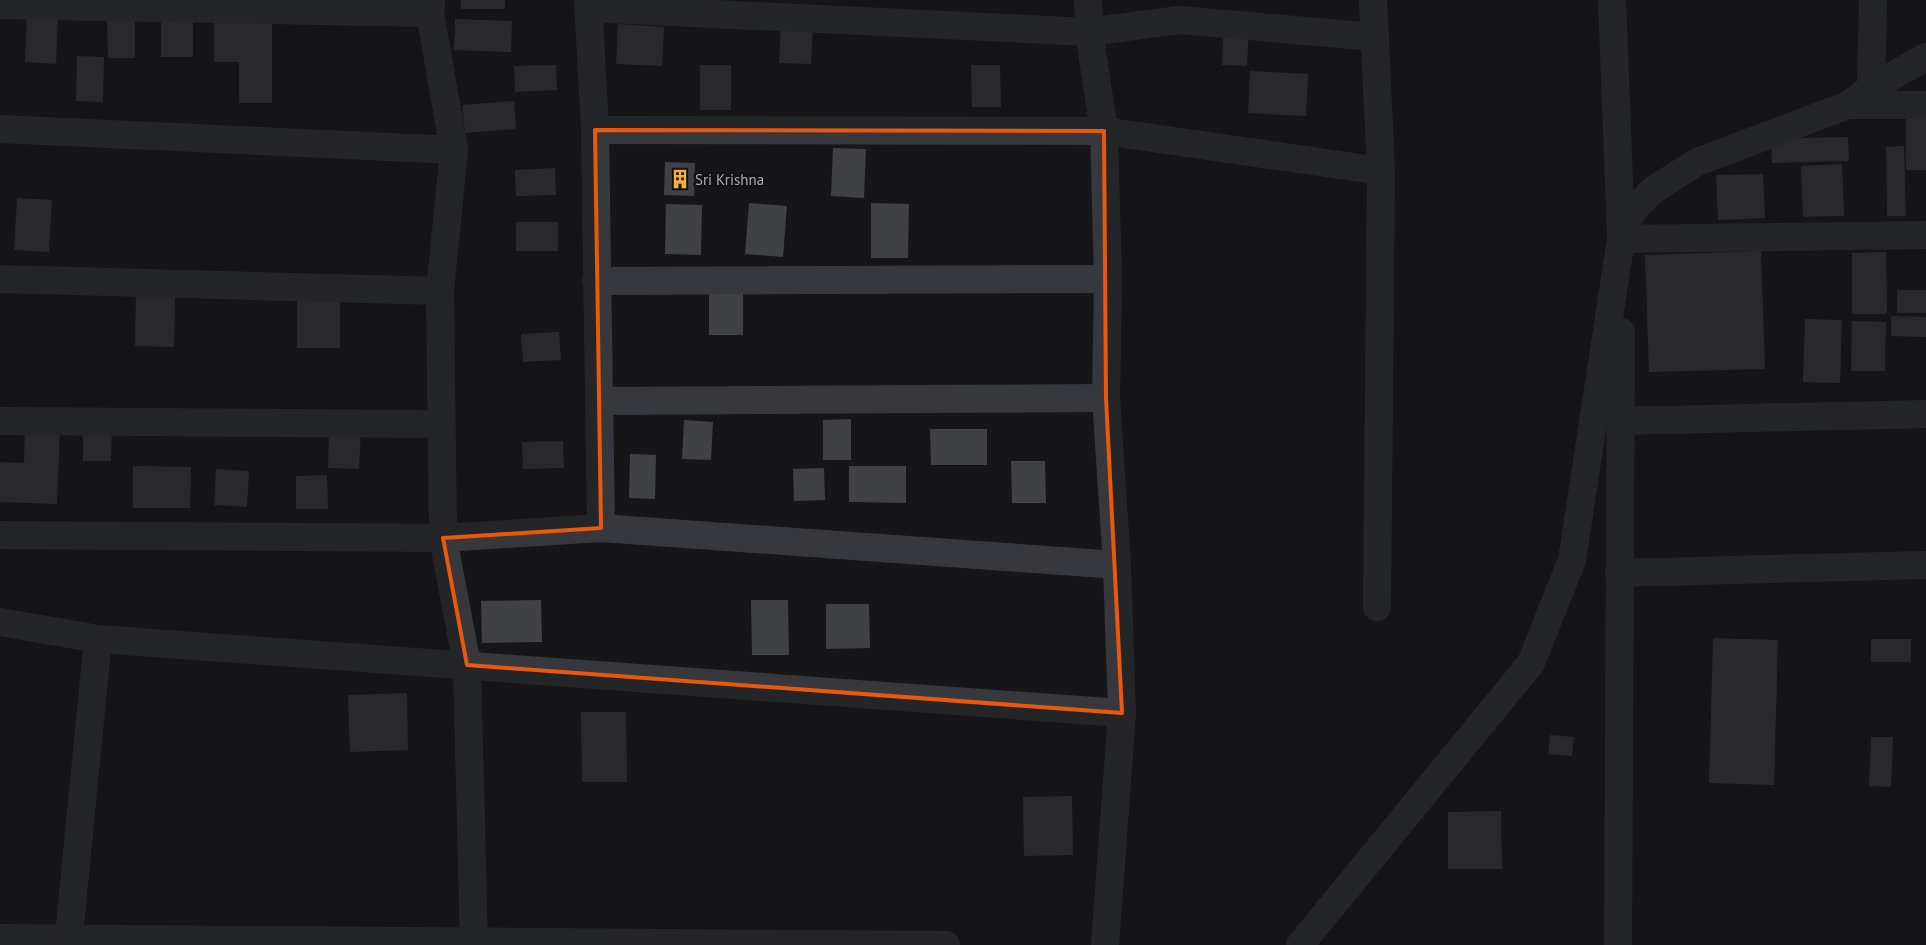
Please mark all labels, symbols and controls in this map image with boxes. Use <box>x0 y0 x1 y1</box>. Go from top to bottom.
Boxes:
building icon: Sri Krishna <box>669 168 691 190</box>
place label: Sri Krishna <box>695 170 764 189</box>

